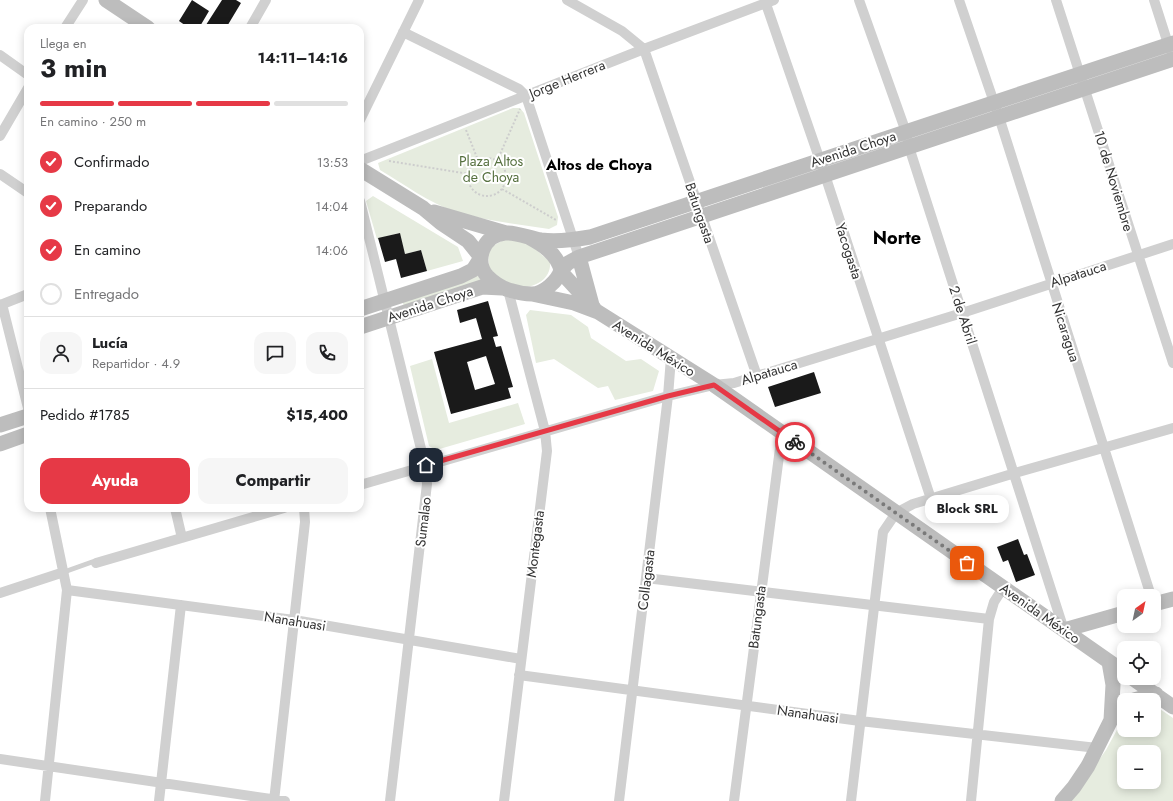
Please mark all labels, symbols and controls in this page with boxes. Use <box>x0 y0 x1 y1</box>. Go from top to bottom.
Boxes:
text: Llega en <box>40 34 87 53</box>
text: 14:11–14:16 <box>257 47 348 69</box>
text: 3 min <box>40 49 107 87</box>
street label: Jorge Herrera <box>524 55 608 104</box>
text: En camino · 250 m <box>40 112 146 131</box>
street label: Avenida Choya <box>808 126 898 172</box>
street label: 10 de Noviembre <box>1089 128 1139 234</box>
icon: check <box>40 151 62 173</box>
text: Confirmado <box>74 151 149 173</box>
park label: Plaza Altos de Choya <box>459 151 523 187</box>
text: 13:53 <box>317 153 348 172</box>
district label: Altos de Choya <box>545 154 652 176</box>
street label: Batungasta <box>680 180 720 246</box>
icon: check <box>40 195 62 217</box>
text: Preparando <box>74 195 147 217</box>
text: 14:04 <box>315 197 348 216</box>
street label: Yacogasta <box>831 220 867 282</box>
district label: Norte <box>873 225 921 251</box>
icon: check <box>40 239 62 261</box>
text: En camino <box>74 239 141 261</box>
text: 14:06 <box>315 241 348 260</box>
street label: Alpatauca <box>1047 256 1109 292</box>
street label: Avenida Choya <box>385 281 475 327</box>
text: Entregado <box>74 283 139 305</box>
street label: 2 de Abril <box>944 283 982 347</box>
street label: Nicaragua <box>1047 300 1085 364</box>
street label: Avenida México <box>609 315 699 382</box>
button: person <box>40 332 82 374</box>
text: Lucía <box>92 332 128 354</box>
button: chat <box>254 332 296 374</box>
button: phone <box>306 332 348 374</box>
text: Repartidor · 4.9 <box>92 354 180 373</box>
street label: Alpatauca <box>738 354 800 390</box>
text: Pedido #1785 <box>40 404 130 426</box>
text: $15,400 <box>286 404 348 426</box>
courier <box>775 422 815 462</box>
icon: bike <box>784 431 806 453</box>
pin <box>409 448 443 482</box>
icon: home <box>415 454 437 476</box>
button: Ayuda <box>40 458 190 504</box>
button: Compartir <box>198 458 348 504</box>
street label: Sumalao <box>410 495 436 548</box>
callout: Block SRL <box>925 495 1009 523</box>
text: Block SRL <box>936 499 998 518</box>
street label: Montegasta <box>521 509 549 579</box>
pin <box>950 546 984 580</box>
street label: Collagasta <box>632 549 660 611</box>
icon: bag <box>956 552 978 574</box>
street label: Avenida México <box>996 578 1085 648</box>
street label: Batungasta <box>743 584 771 650</box>
north arrow <box>1117 589 1161 633</box>
map controls <box>1117 589 1161 789</box>
street label: Nanahuasi <box>263 606 327 636</box>
button: locate <box>1117 641 1161 685</box>
button: + <box>1117 693 1161 737</box>
street label: Nanahuasi <box>776 700 840 728</box>
button: − <box>1117 745 1161 789</box>

